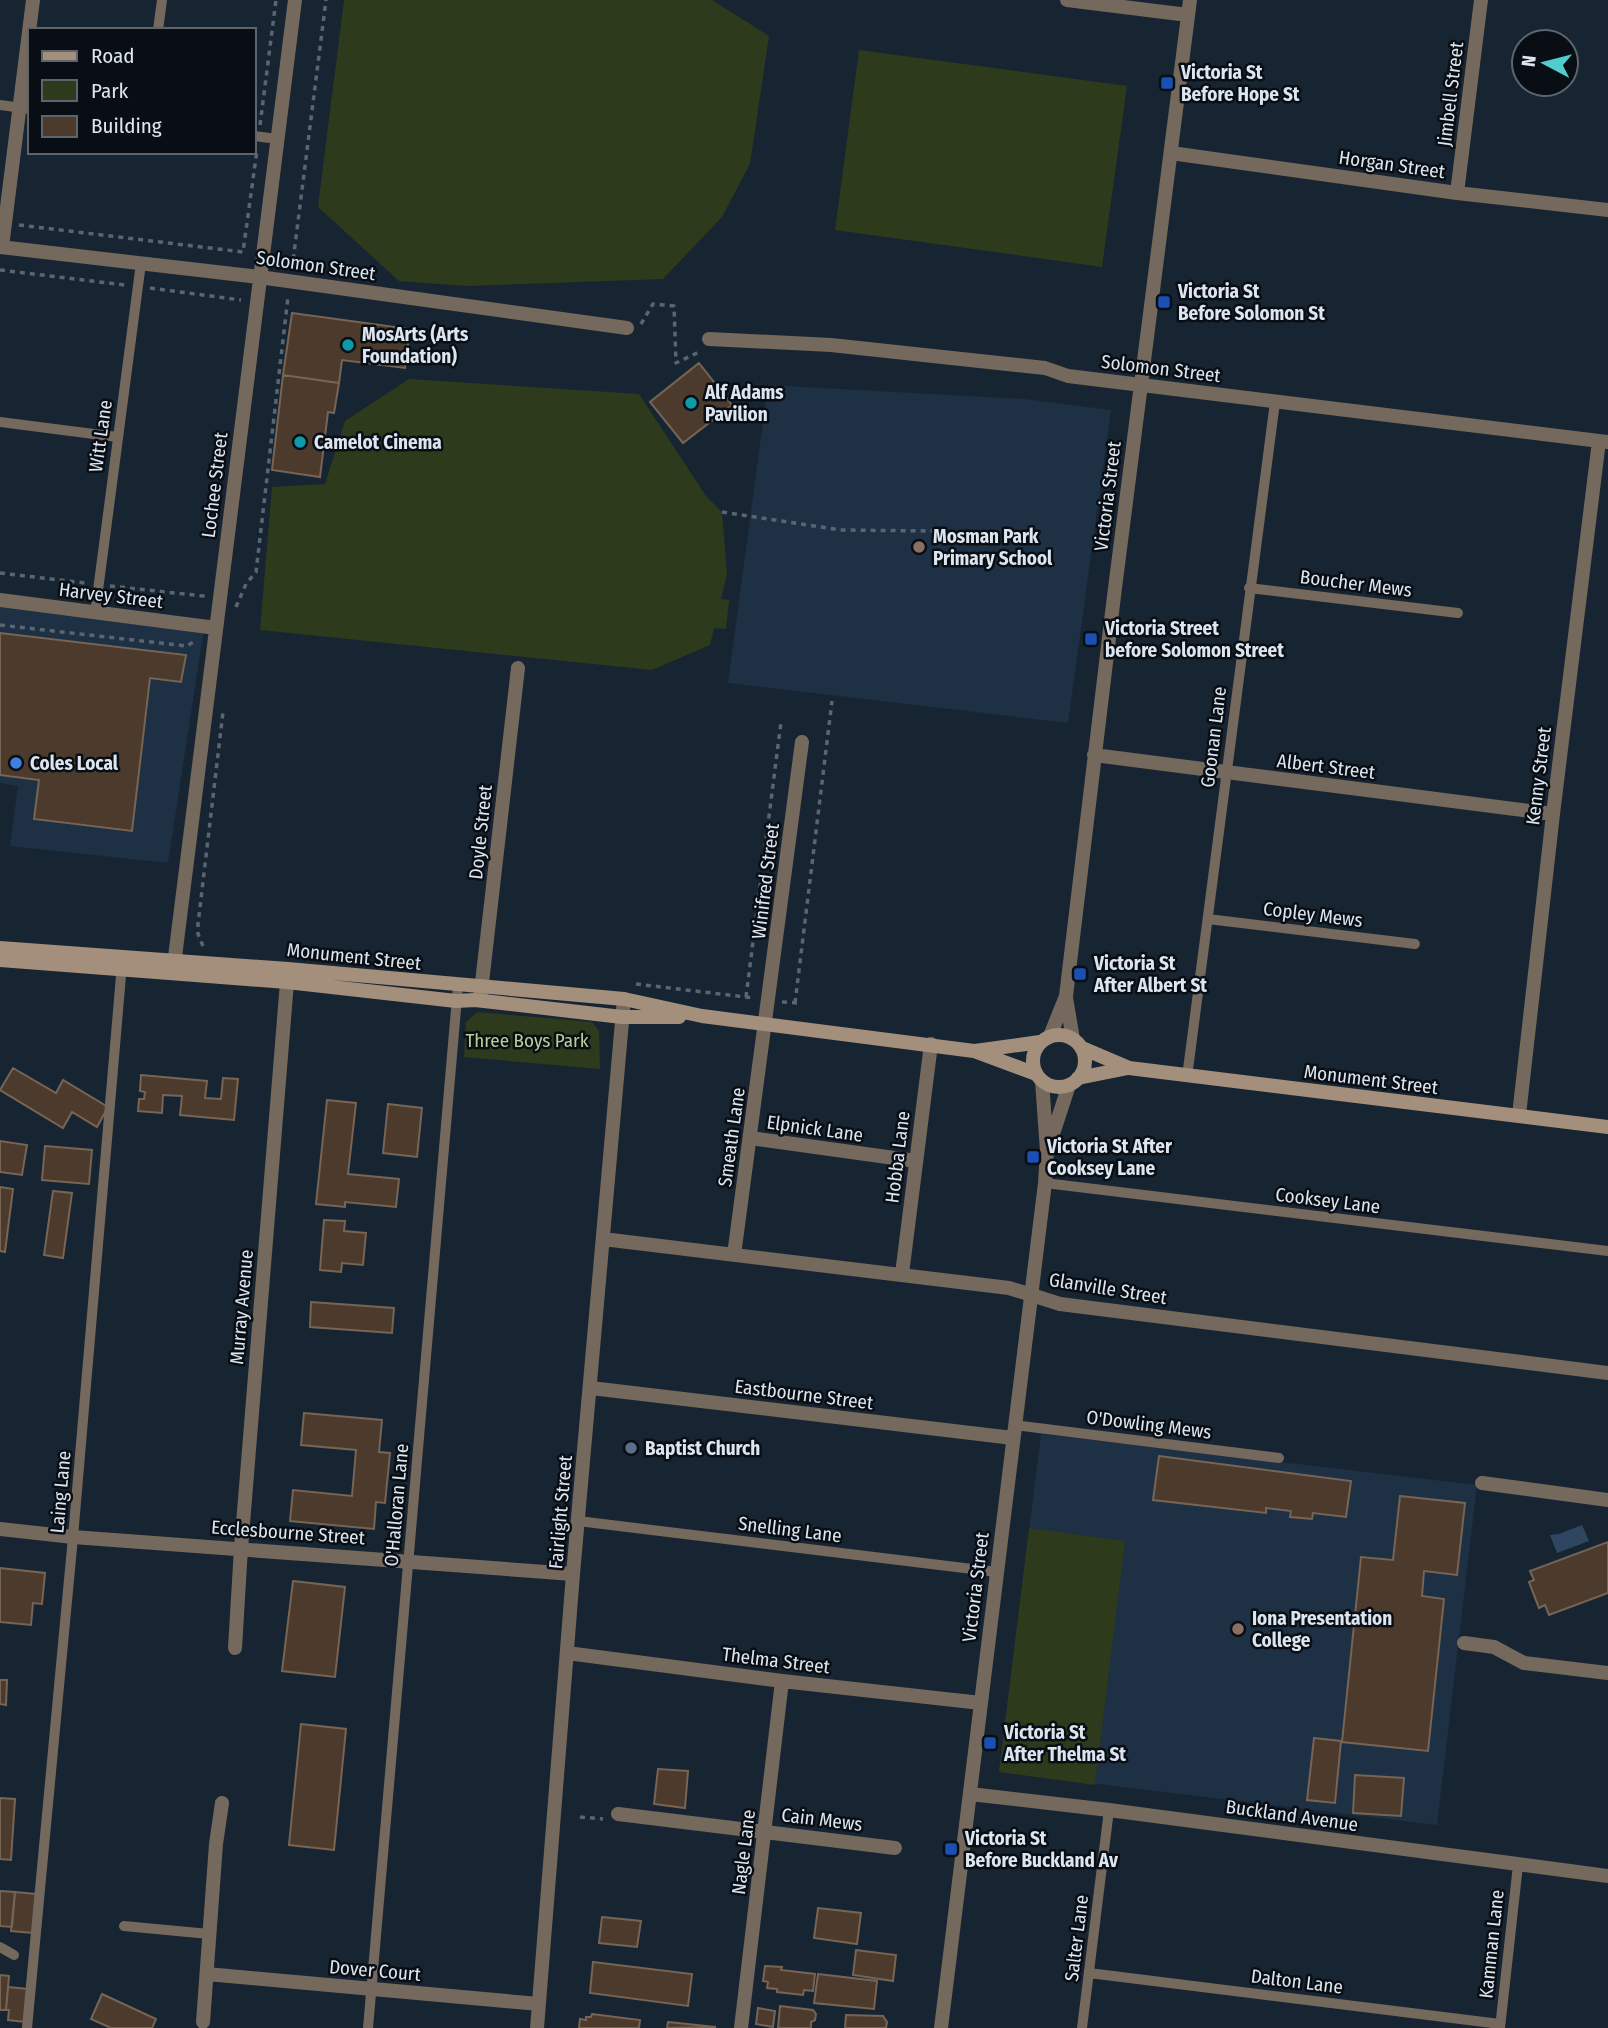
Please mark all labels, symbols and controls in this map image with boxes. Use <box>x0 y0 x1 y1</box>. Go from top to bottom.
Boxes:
legend <box>28 28 256 154</box>
north arrow <box>1510 28 1580 98</box>
street label: Jimbell Street <box>1433 40 1468 148</box>
text: Road <box>91 43 135 69</box>
text: N <box>1517 54 1541 68</box>
place label: Victoria St Before Hope St <box>1180 61 1300 106</box>
marker: Victoria St Before Hope St <box>1159 75 1175 91</box>
text: Park <box>91 78 129 104</box>
text: Building <box>91 113 162 139</box>
street label: Horgan Street <box>1337 146 1447 183</box>
street label: Solomon Street <box>255 246 378 285</box>
place label: Victoria St Before Solomon St <box>1177 280 1325 325</box>
marker: Victoria St Before Solomon St <box>1156 294 1172 310</box>
place label: MosArts (Arts Foundation) <box>362 323 469 368</box>
marker: MosArts (Arts Foundation) <box>340 337 356 353</box>
street label: Solomon Street <box>1100 350 1223 387</box>
place label: Alf Adams Pavilion <box>704 381 784 426</box>
marker: Alf Adams Pavilion <box>683 395 699 411</box>
street label: Witt Lane <box>84 398 117 474</box>
street label: Lochee Street <box>197 430 232 539</box>
place label: Camelot Cinema <box>314 431 442 454</box>
marker: Camelot Cinema <box>292 434 308 450</box>
street label: Victoria Street <box>1089 439 1126 552</box>
place label: Mosman Park Primary School <box>933 525 1053 570</box>
marker: Mosman Park Primary School <box>911 539 927 555</box>
street label: Boucher Mews <box>1299 565 1413 602</box>
street label: Harvey Street <box>58 578 165 613</box>
place label: Victoria Street before Solomon Street <box>1104 617 1284 662</box>
marker: Victoria Street before Solomon Street <box>1083 631 1099 647</box>
street label: Goonan Lane <box>1196 685 1231 789</box>
street label: Kenny Street <box>1521 725 1556 826</box>
street label: Albert Street <box>1276 749 1377 784</box>
place label: Coles Local <box>30 752 119 775</box>
marker: Coles Local <box>8 755 24 771</box>
street label: Doyle Street <box>464 783 497 880</box>
street label: Winifred Street <box>747 821 784 940</box>
street label: Copley Mews <box>1262 897 1364 932</box>
street label: Monument Street <box>286 938 423 975</box>
place label: Victoria St After Albert St <box>1093 952 1207 997</box>
marker: Victoria St After Albert St <box>1072 966 1088 982</box>
park label: Three Boys Park <box>465 1029 589 1052</box>
street label: Monument Street <box>1303 1060 1440 1099</box>
street label: Smeath Lane <box>713 1086 750 1188</box>
street label: Elpnick Lane <box>765 1110 865 1147</box>
street label: Hobba Lane <box>880 1110 915 1204</box>
place label: Victoria St After Cooksey Lane <box>1046 1135 1173 1180</box>
marker: Victoria St After Cooksey Lane <box>1025 1149 1041 1165</box>
street label: Cooksey Lane <box>1274 1183 1382 1218</box>
street label: Murray Avenue <box>225 1249 258 1365</box>
street label: Glanville Street <box>1047 1268 1169 1309</box>
street label: Eastbourne Street <box>733 1375 875 1415</box>
street label: O'Dowling Mews <box>1085 1405 1213 1444</box>
place label: Baptist Church <box>645 1437 760 1460</box>
marker: Baptist Church <box>623 1440 639 1456</box>
street label: O'Halloran Lane <box>380 1443 413 1567</box>
street label: Laing Lane <box>45 1450 76 1534</box>
street label: Fairlight Street <box>544 1453 577 1570</box>
street label: Snelling Lane <box>737 1512 843 1547</box>
street label: Ecclesbourne Street <box>210 1516 366 1549</box>
street label: Victoria Street <box>957 1530 994 1643</box>
place label: Iona Presentation College <box>1252 1607 1392 1652</box>
marker: Iona Presentation College <box>1230 1621 1246 1637</box>
street label: Thelma Street <box>721 1642 832 1679</box>
place label: Victoria St After Thelma St <box>1003 1721 1126 1766</box>
marker: Victoria St After Thelma St <box>982 1735 998 1751</box>
street label: Buckland Avenue <box>1224 1795 1360 1836</box>
street label: Cain Mews <box>780 1803 864 1836</box>
street label: Nagle Lane <box>727 1808 760 1896</box>
place label: Victoria St Before Buckland Av <box>964 1827 1119 1872</box>
marker: Victoria St Before Buckland Av <box>943 1841 959 1857</box>
street label: Kamman Lane <box>1474 1889 1509 2000</box>
street label: Salter Lane <box>1060 1893 1093 1983</box>
street label: Dover Court <box>328 1955 422 1986</box>
street label: Dalton Lane <box>1250 1964 1344 1999</box>

